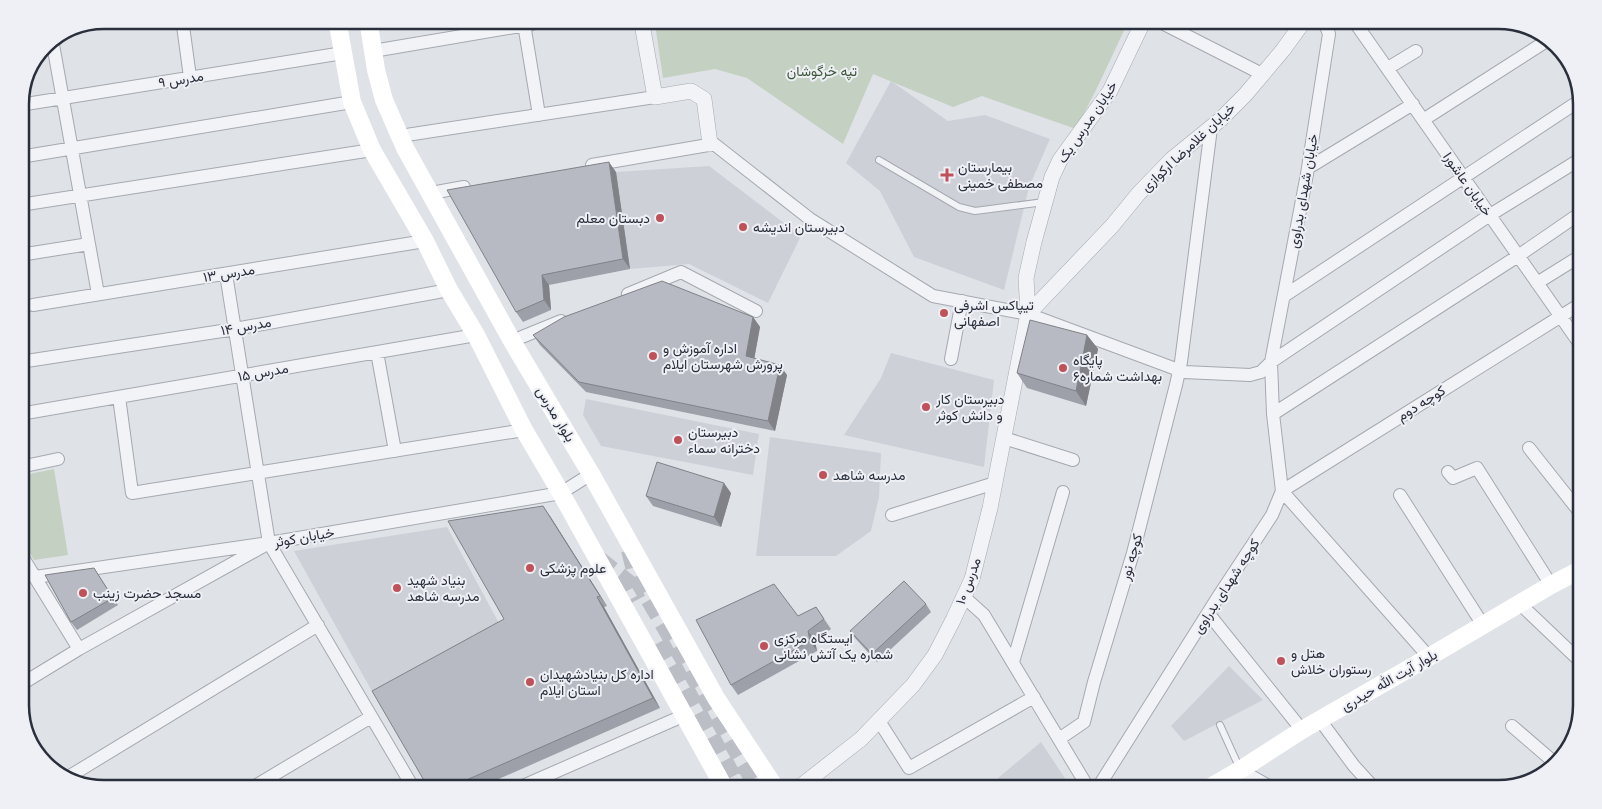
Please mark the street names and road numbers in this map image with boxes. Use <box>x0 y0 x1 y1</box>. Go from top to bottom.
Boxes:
street label: مدرس ۹ <box>157 68 205 91</box>
street label: خیابان مدرس یک <box>1054 78 1121 167</box>
street label: خیابان غلامرضا ارکوازی <box>1138 99 1239 195</box>
street label: خیابان شهدای بدراوی <box>1285 133 1322 250</box>
street label: خیابان عاشورا <box>1439 149 1496 220</box>
street label: مدرس ۱۳ <box>202 261 256 286</box>
street label: مدرس ۱۴ <box>220 314 273 339</box>
street label: مدرس ۱۵ <box>236 360 290 385</box>
street label: کوچه دوم <box>1394 382 1449 426</box>
street label: بلوار مدرس <box>532 383 579 445</box>
street label: خیابان کوثر <box>272 524 336 551</box>
street label: کوچه نور <box>1116 532 1147 584</box>
street label: کوچه شهدای بدراوی <box>1189 536 1264 637</box>
street label: مدرس ۱۰ <box>952 555 985 607</box>
street label: بلوار آیت الله حیدری <box>1338 646 1440 715</box>

